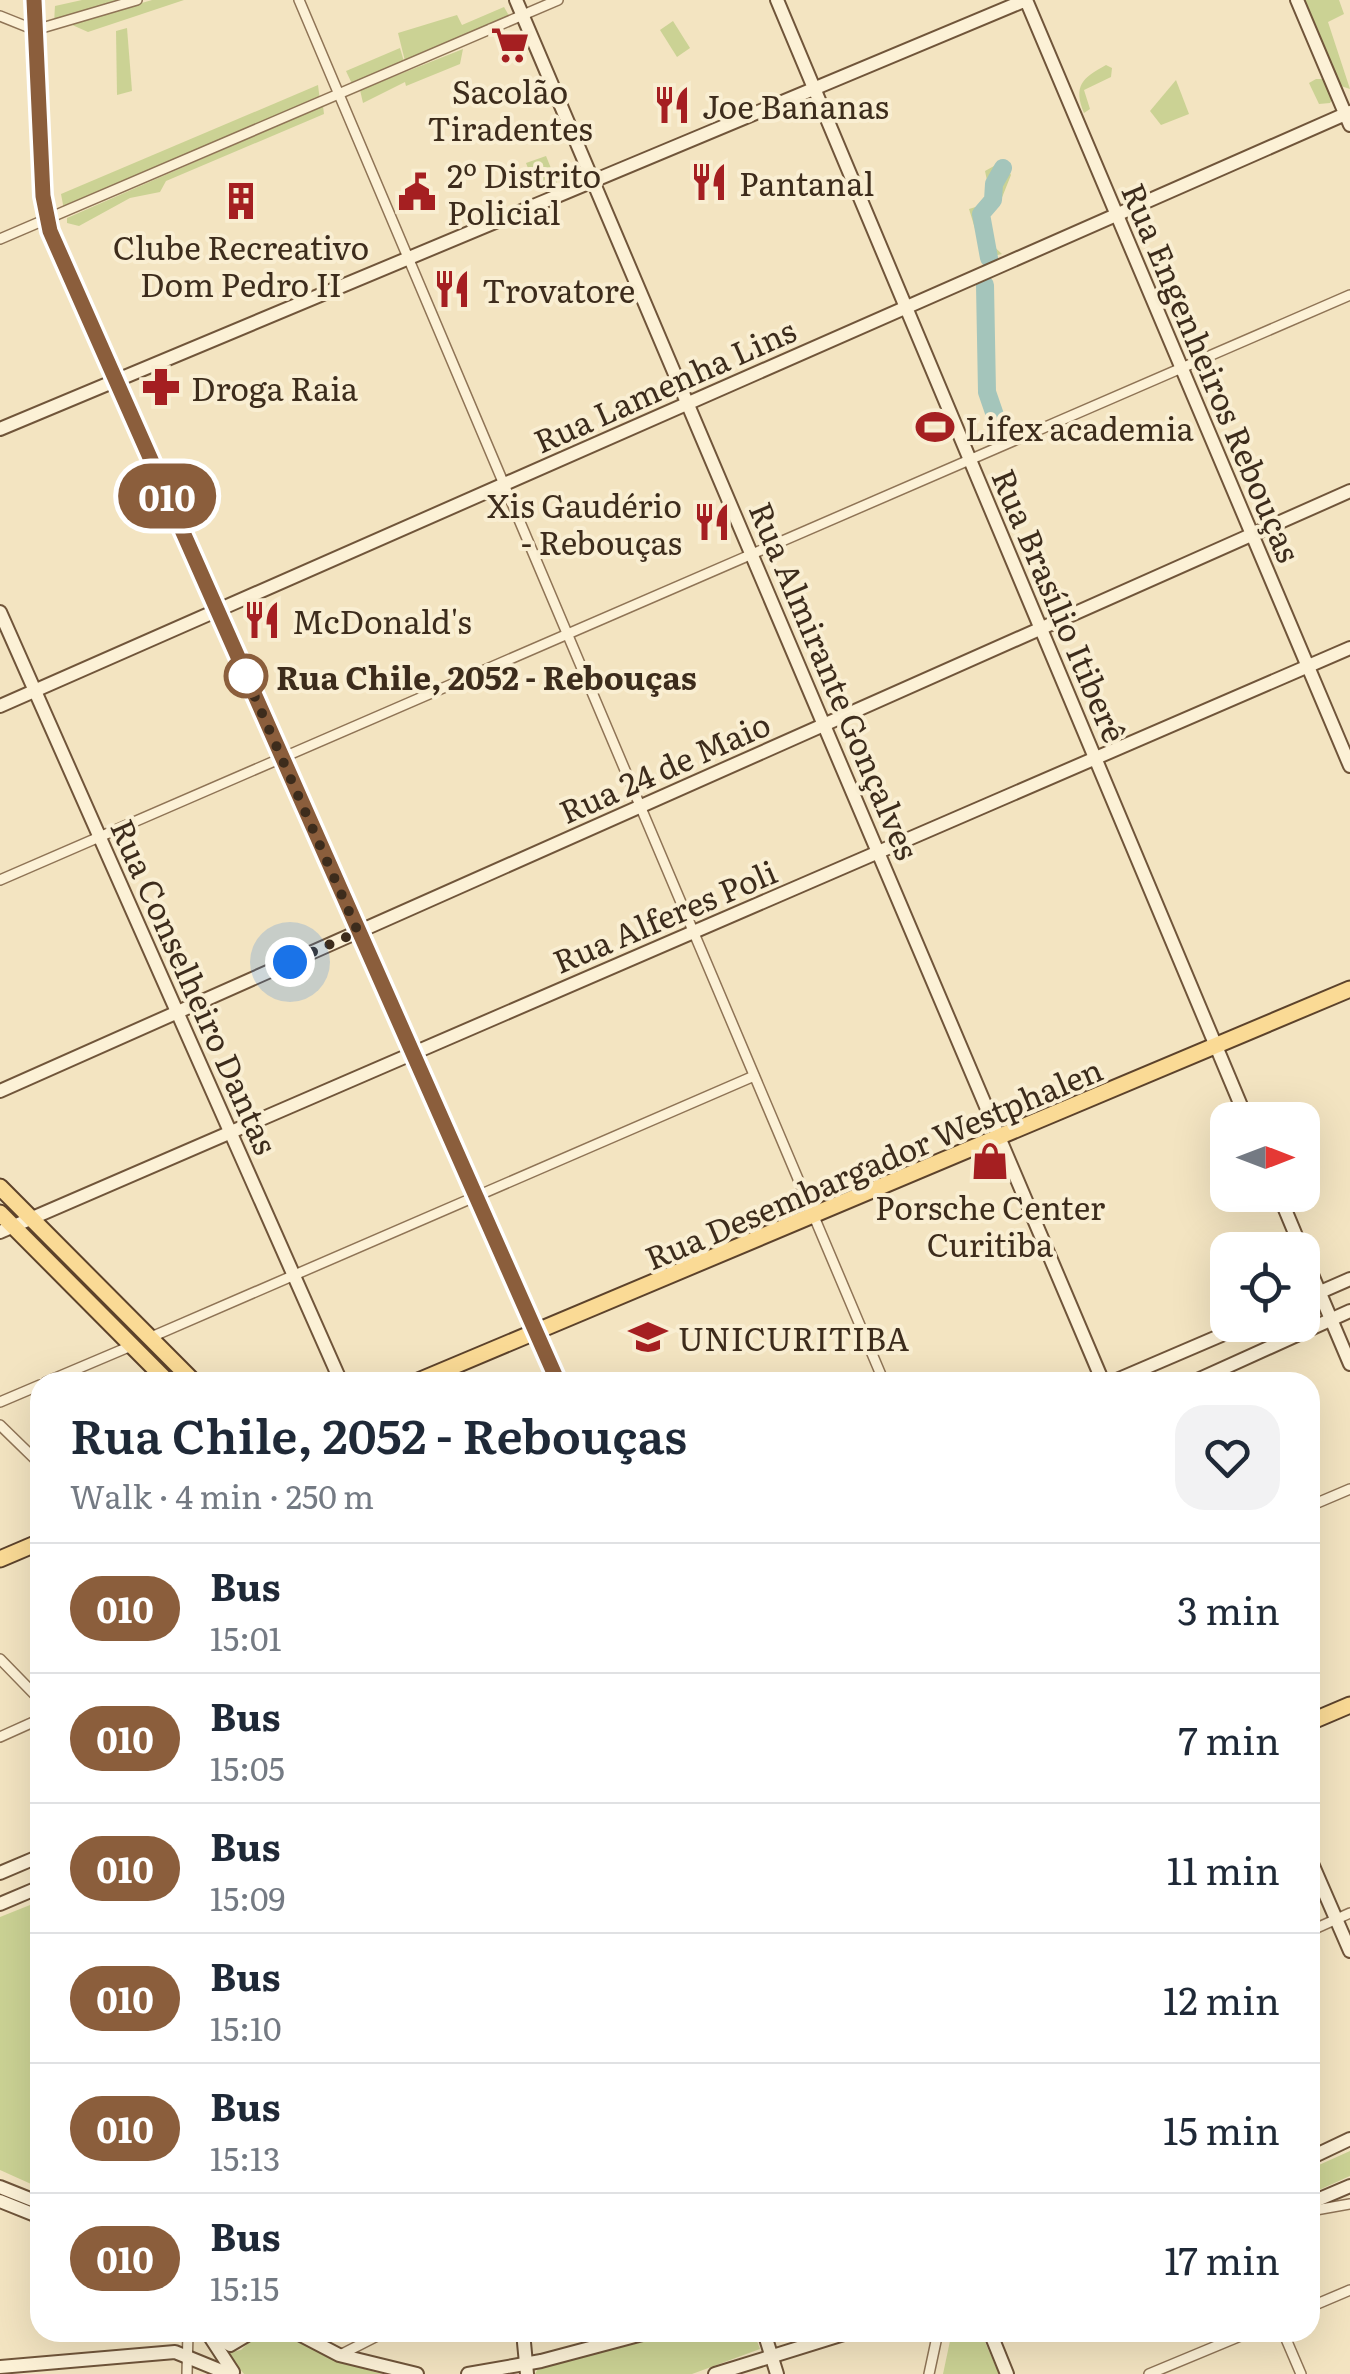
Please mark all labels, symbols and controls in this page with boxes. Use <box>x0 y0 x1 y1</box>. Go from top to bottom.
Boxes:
supermarket icon: Sacolão Tiradentes <box>489 24 531 66</box>
place label: Sacolão Tiradentes <box>427 66 593 151</box>
place label: Joe Bananas <box>702 81 889 129</box>
restaurant icon: Joe Bananas <box>651 84 693 126</box>
place label: 2º Distrito Policial <box>447 150 601 235</box>
place label: Pantanal <box>739 158 874 206</box>
restaurant icon: Pantanal <box>688 161 730 203</box>
public building icon: 2º Distrito Policial <box>396 171 438 213</box>
street label: Rua Engenheiros Rebouças <box>1111 175 1315 569</box>
building icon: Clube Recreativo Dom Pedro II <box>220 180 262 222</box>
place label: Clube Recreativo Dom Pedro II <box>113 222 369 307</box>
place label: Trovatore <box>482 265 635 313</box>
restaurant icon: Trovatore <box>431 268 473 310</box>
street label: Rua Lamenha Lins <box>525 305 803 463</box>
place label: Droga Raia <box>191 363 359 411</box>
pharmacy icon: Droga Raia <box>140 366 182 408</box>
place label: Lifex academia <box>965 403 1195 451</box>
sports icon: Lifex academia <box>914 406 956 448</box>
street label: Rua Brasílio Itiberê <box>982 461 1140 749</box>
line badge: 010 <box>110 464 224 528</box>
text: 010 <box>138 470 196 522</box>
place label: Xis Gaudério - Rebouças <box>487 480 682 565</box>
street label: Rua Almirante Gonçalves <box>739 494 933 866</box>
restaurant icon: Xis Gaudério - Rebouças <box>691 501 733 543</box>
place label: McDonald's <box>292 596 472 644</box>
restaurant icon: McDonald's <box>241 599 283 641</box>
place label: Rua Chile, 2052 - Rebouças <box>276 652 697 700</box>
marker: Rua Chile, 2052 - Rebouças <box>225 655 267 697</box>
street label: Rua 24 de Maio <box>551 698 777 834</box>
street label: Rua Conselheiro Dantas <box>100 811 292 1161</box>
street label: Rua Alferes Poli <box>545 846 783 984</box>
your location <box>265 937 315 987</box>
street label: Rua Desembargador Westphalen <box>637 1044 1109 1280</box>
north arrow <box>1210 1102 1320 1212</box>
map controls <box>1210 1102 1320 1342</box>
shop icon: Porsche Center Curitiba <box>969 1140 1011 1182</box>
place label: Porsche Center Curitiba <box>875 1182 1105 1267</box>
button: locate <box>1210 1232 1320 1342</box>
place label: UNICURITIBA <box>678 1313 910 1361</box>
school or university icon: UNICURITIBA <box>627 1316 669 1358</box>
text: Rua Chile, 2052 - Rebouças <box>70 1398 687 1469</box>
button: heart <box>1175 1405 1280 1510</box>
text: Walk · 4 min · 250 m <box>70 1471 374 1519</box>
text: Bus <box>210 1556 281 1613</box>
text: 3 min <box>1177 1580 1280 1637</box>
text: 010 <box>96 1582 154 1634</box>
text: 15:01 <box>210 1613 281 1661</box>
text: Bus <box>210 1686 281 1743</box>
text: 7 min <box>1178 1710 1280 1767</box>
text: 010 <box>96 1712 154 1764</box>
text: 15:05 <box>210 1743 285 1791</box>
text: Bus <box>210 1816 281 1873</box>
text: 11 min <box>1167 1840 1280 1897</box>
text: 010 <box>96 1842 154 1894</box>
text: 15:09 <box>210 1873 285 1921</box>
text: Bus <box>210 1946 281 2003</box>
text: 12 min <box>1163 1970 1280 2027</box>
text: 010 <box>96 1972 154 2024</box>
text: 15:10 <box>210 2003 281 2051</box>
text: Bus <box>210 2076 281 2133</box>
text: 15 min <box>1163 2100 1280 2157</box>
text: 010 <box>96 2102 154 2154</box>
text: 15:13 <box>210 2133 280 2181</box>
text: Bus <box>210 2206 281 2263</box>
text: 17 min <box>1164 2230 1280 2287</box>
text: 010 <box>96 2232 154 2284</box>
text: 15:15 <box>210 2263 279 2311</box>

